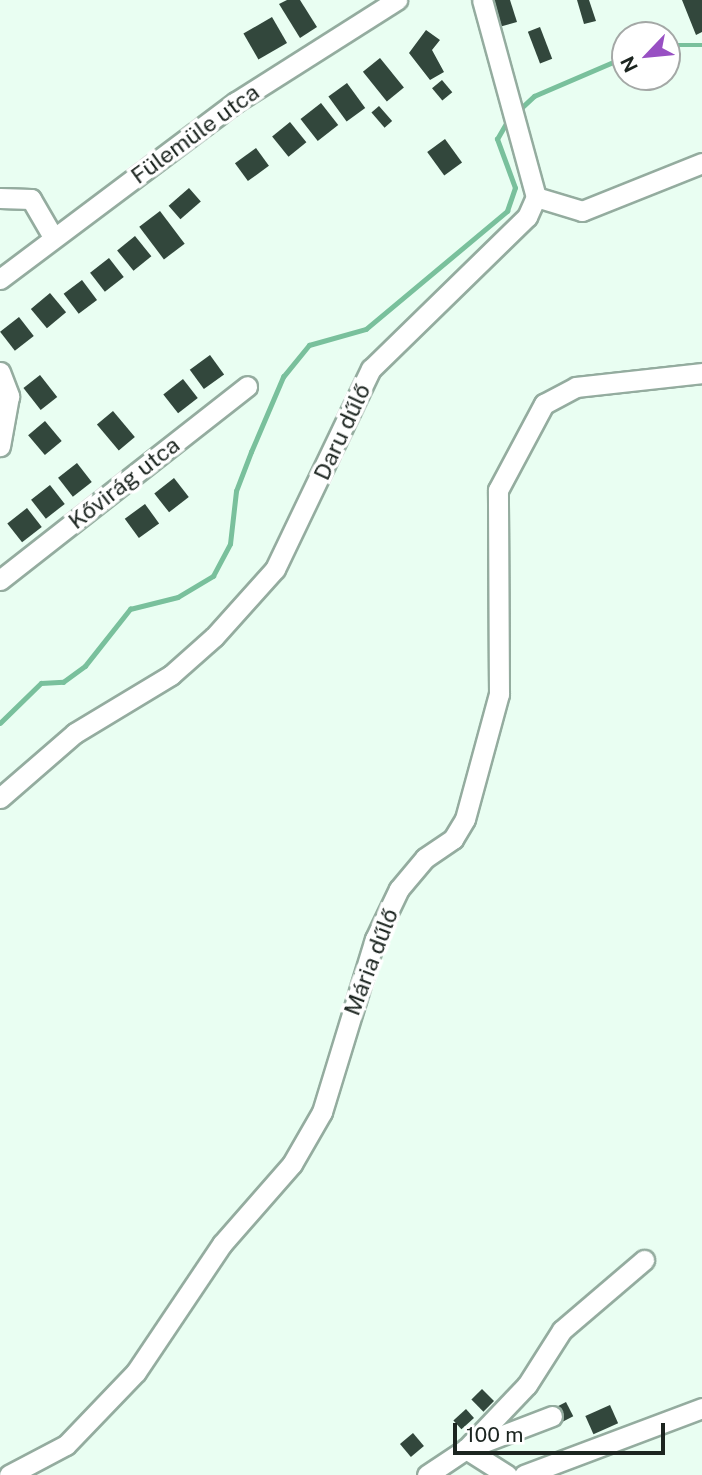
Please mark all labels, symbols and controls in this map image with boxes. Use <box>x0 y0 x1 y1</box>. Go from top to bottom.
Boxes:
north arrow <box>611 21 681 91</box>
text: N <box>616 53 642 76</box>
street label: Fülemüle utca <box>125 78 265 190</box>
street label: Daru dűlő <box>308 379 376 485</box>
street label: Kővirág utca <box>63 431 185 535</box>
street label: Mária dűlő <box>338 904 404 1020</box>
scale bar <box>457 1408 669 1452</box>
text: 100 m <box>466 1422 523 1447</box>

